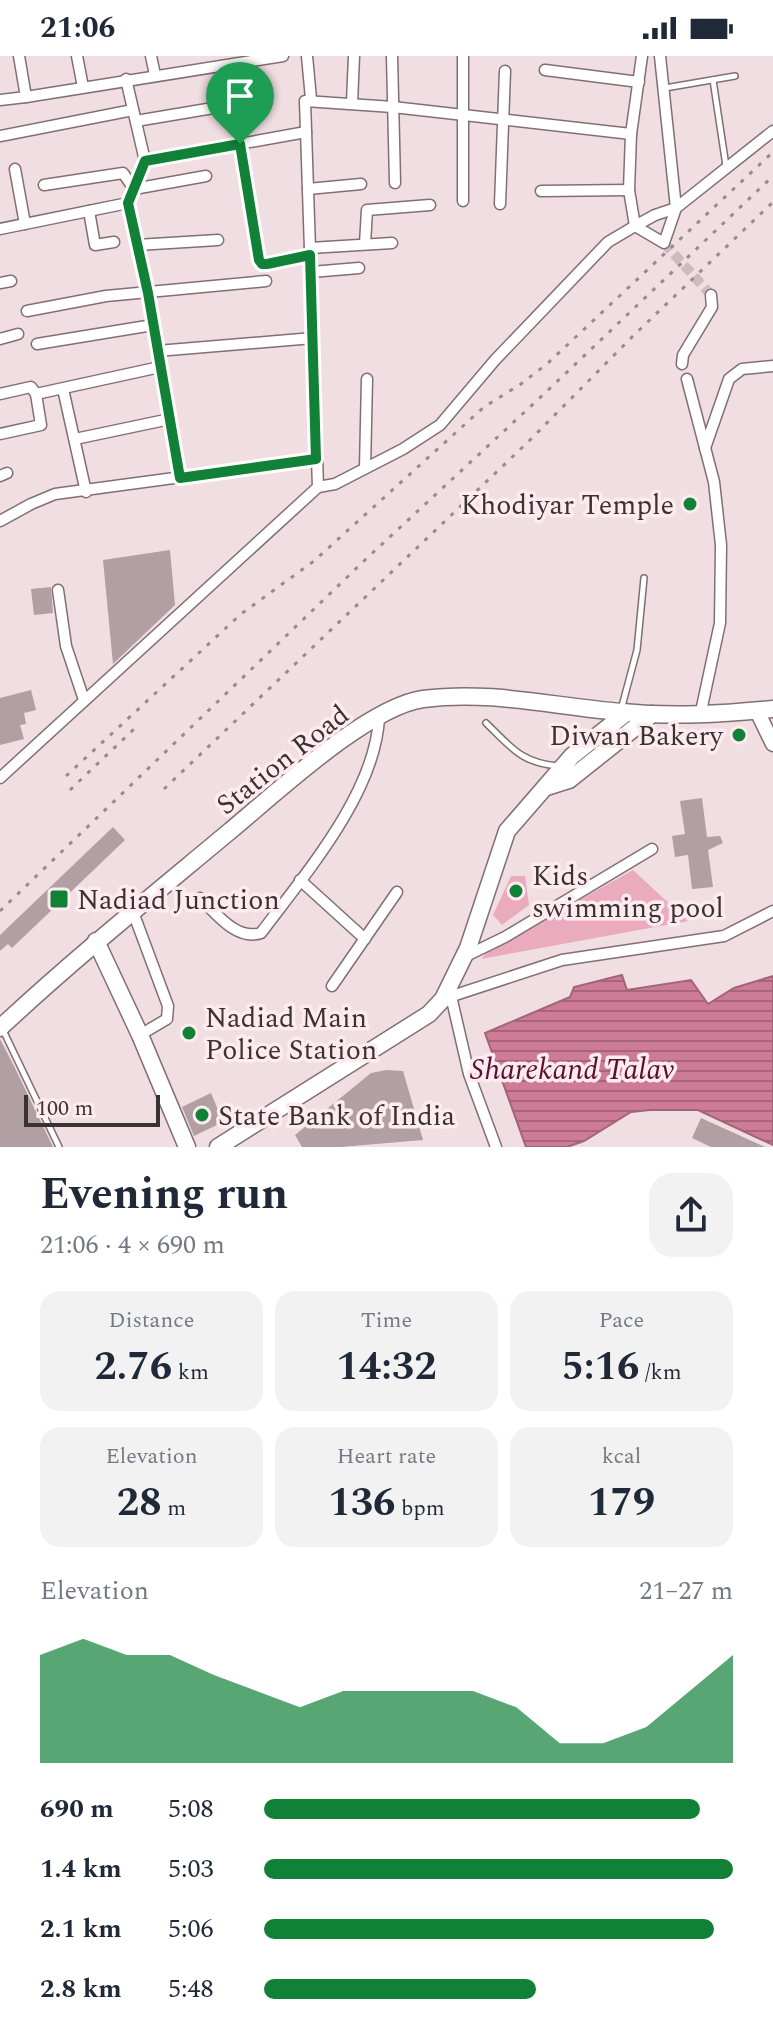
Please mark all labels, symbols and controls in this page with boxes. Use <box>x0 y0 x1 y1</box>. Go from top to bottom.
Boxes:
text: 21:06 <box>40 5 115 51</box>
pin <box>206 62 274 144</box>
icon: arrive <box>218 74 262 118</box>
place label: Khodiyar Temple <box>460 484 674 527</box>
marker: Khodiyar Temple <box>681 495 699 513</box>
street label: Station Road <box>207 694 359 826</box>
place label: Diwan Bakery <box>549 715 725 758</box>
marker: Diwan Bakery <box>730 726 748 744</box>
place label: Kids swimming pool <box>532 855 724 930</box>
place label: Nadiad Junction <box>77 879 280 922</box>
marker: Kids swimming pool <box>507 882 525 900</box>
marker: Nadiad Junction <box>48 888 70 910</box>
place label: Nadiad Main Police Station <box>205 997 377 1072</box>
marker: Nadiad Main Police Station <box>180 1024 198 1042</box>
water label: Sharekand Talav <box>470 1047 674 1093</box>
scale bar <box>24 1091 160 1127</box>
text: 100 m <box>36 1092 93 1125</box>
place label: State Bank of India <box>218 1095 456 1138</box>
marker: State Bank of India <box>193 1106 211 1124</box>
text: Evening run <box>40 1161 288 1228</box>
button: share <box>649 1173 733 1257</box>
text: 21:06 · 4 × 690 m <box>40 1225 225 1265</box>
text: Distance <box>109 1304 194 1337</box>
text: Time <box>361 1304 412 1337</box>
text: Pace <box>599 1304 644 1337</box>
text: 2.76 <box>94 1337 172 1398</box>
text: 14:32 <box>336 1337 437 1398</box>
text: 5:16 <box>561 1337 639 1398</box>
text: km <box>172 1356 209 1389</box>
text: /km <box>639 1356 682 1389</box>
text: Elevation <box>105 1440 198 1473</box>
text: Heart rate <box>337 1440 436 1473</box>
text: kcal <box>602 1440 641 1473</box>
text: 28 <box>117 1473 162 1534</box>
text: 136 <box>328 1473 396 1534</box>
text: 179 <box>588 1473 655 1534</box>
text: m <box>162 1492 186 1525</box>
text: bpm <box>396 1492 445 1525</box>
text: Elevation <box>40 1571 149 1611</box>
text: 21–27 m <box>639 1571 733 1611</box>
text: 690 m <box>40 1789 114 1829</box>
text: 5:08 <box>168 1789 214 1829</box>
text: 1.4 km <box>40 1849 122 1889</box>
text: 5:03 <box>168 1849 214 1889</box>
text: 2.1 km <box>40 1909 122 1949</box>
text: 5:06 <box>168 1909 214 1949</box>
text: 2.8 km <box>40 1969 122 2009</box>
text: 5:48 <box>168 1969 214 2009</box>

